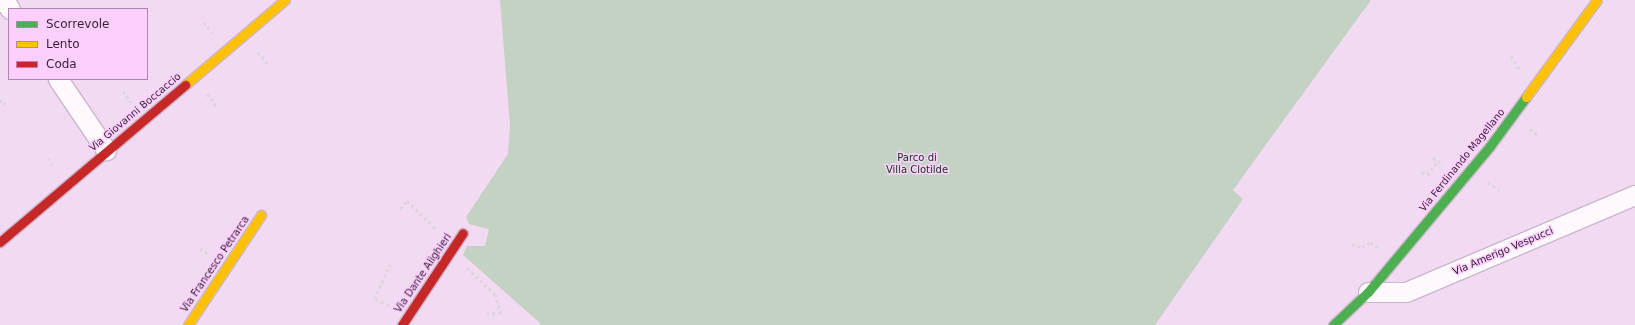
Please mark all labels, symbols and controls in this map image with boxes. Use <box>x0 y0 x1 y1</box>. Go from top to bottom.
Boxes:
legend <box>8 8 148 80</box>
text: Scorrevole <box>46 17 110 31</box>
text: Lento <box>46 37 80 51</box>
text: Coda <box>46 57 77 71</box>
street label: Via Giovanni Boccaccio <box>87 70 183 154</box>
street label: Via Ferdinando Magellano <box>1417 106 1507 214</box>
park label: Parco di Villa Clotilde <box>886 151 948 174</box>
street label: Via Francesco Petrarca <box>178 214 252 314</box>
street label: Via Amerigo Vespucci <box>1451 224 1555 278</box>
street label: Via Dante Alighieri <box>392 231 454 315</box>

